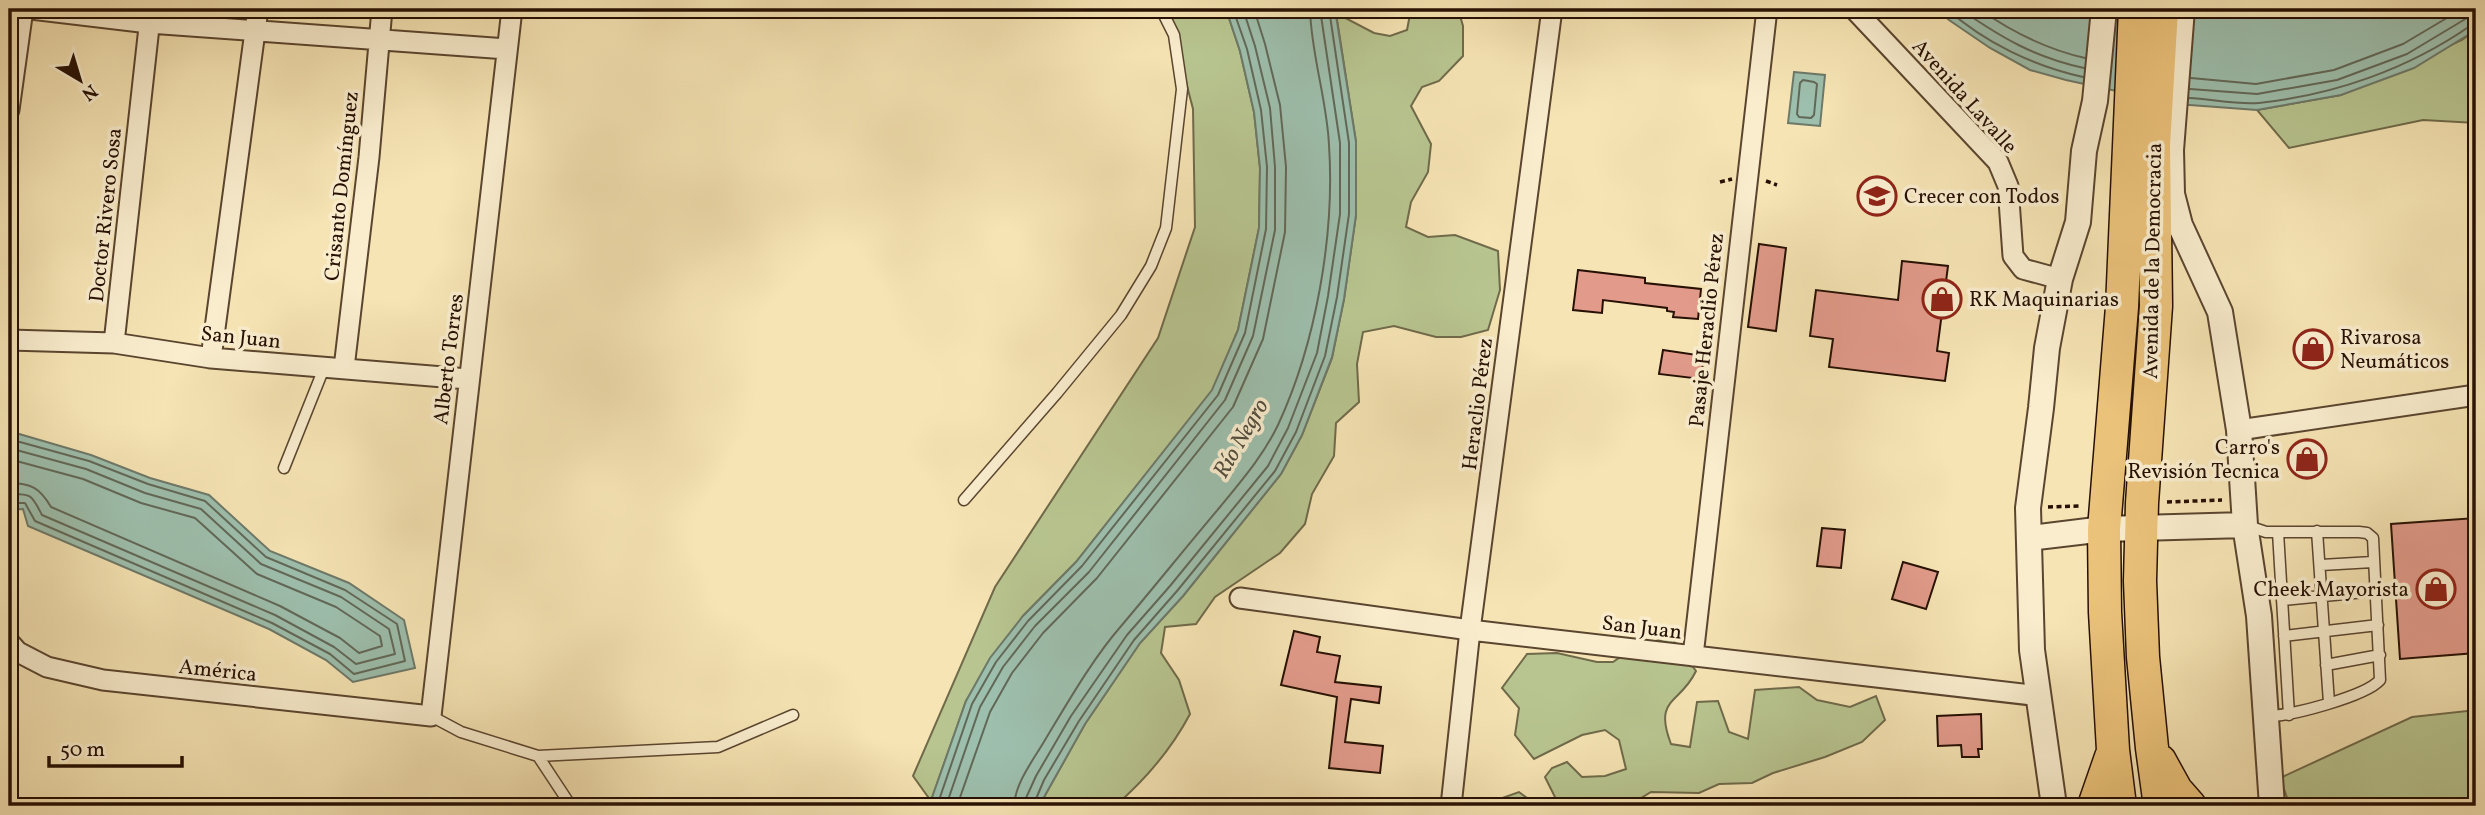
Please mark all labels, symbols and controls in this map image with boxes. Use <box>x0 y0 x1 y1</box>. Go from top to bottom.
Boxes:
street label: Avenida Lavalle <box>1904 33 2023 161</box>
north arrow <box>46 46 116 116</box>
text: N <box>76 77 103 106</box>
street label: Crisanto Domínguez <box>318 90 367 282</box>
street label: Doctor Rivero Sosa <box>83 127 130 304</box>
street label: Avenida de la Democracia <box>2137 143 2170 380</box>
school or university icon: Crecer con Todos <box>1856 175 1898 217</box>
place label: Crecer con Todos <box>1904 183 2059 212</box>
street label: Pasaje Heraclio Pérez <box>1683 232 1732 429</box>
shop icon: RK Maquinarias <box>1921 278 1963 320</box>
place label: RK Maquinarias <box>1969 286 2119 315</box>
street label: Alberto Torres <box>427 292 472 426</box>
street label: San Juan <box>199 320 282 357</box>
place label: Rivarosa Neumáticos <box>2340 324 2449 377</box>
shop icon: Rivarosa Neumáticos <box>2292 328 2334 370</box>
street label: Heraclio Pérez <box>1456 336 1501 472</box>
water label: Río Negro <box>1206 393 1278 485</box>
place label: Carro's Revisión Tecnica <box>2127 434 2280 487</box>
shop icon: Carro's Revisión Tecnica <box>2286 438 2328 480</box>
shop icon: Cheek Mayorista <box>2415 568 2457 610</box>
place label: Cheek Mayorista <box>2254 576 2409 605</box>
street label: San Juan <box>1600 609 1684 648</box>
street label: América <box>177 653 258 690</box>
scale bar <box>49 724 182 768</box>
text: 50 m <box>60 736 105 765</box>

